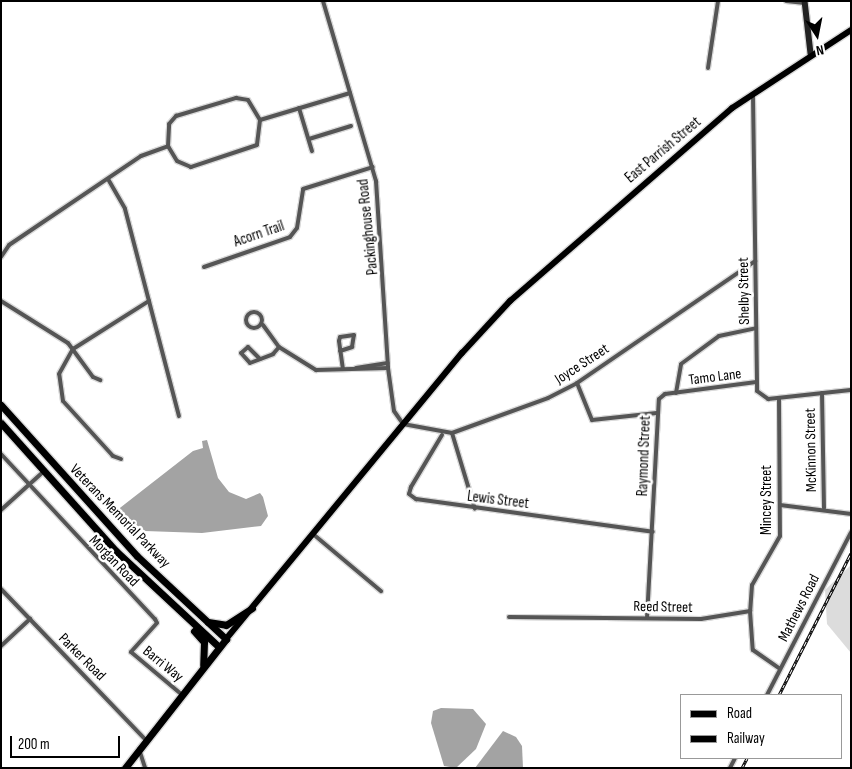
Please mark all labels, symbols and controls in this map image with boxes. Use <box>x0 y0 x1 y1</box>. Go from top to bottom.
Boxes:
north arrow <box>792 10 842 60</box>
text: N <box>815 41 825 59</box>
street label: East Parrish Street <box>622 113 704 187</box>
street label: Packinghouse Road <box>354 178 382 276</box>
street label: Acorn Trail <box>231 217 287 251</box>
street label: Shelby Street <box>734 257 754 325</box>
street label: Joyce Street <box>552 340 612 388</box>
street label: Tamo Lane <box>688 365 742 389</box>
street label: McKinnon Street <box>801 408 821 492</box>
street label: Raymond Street <box>634 415 654 497</box>
street label: Veterans Memorial Parkway <box>66 460 174 572</box>
street label: Mincey Street <box>758 465 776 535</box>
street label: Lewis Street <box>466 487 530 513</box>
street label: Morgan Road <box>85 532 143 590</box>
street label: Mathews Road <box>774 571 824 645</box>
street label: Reed Street <box>633 597 693 617</box>
street label: Parker Road <box>55 630 109 684</box>
street label: Barri Way <box>139 642 187 686</box>
legend <box>680 694 842 759</box>
text: Road <box>727 704 752 723</box>
scale bar <box>12 726 122 758</box>
text: Railway <box>727 729 765 748</box>
text: 200 m <box>18 735 50 754</box>

